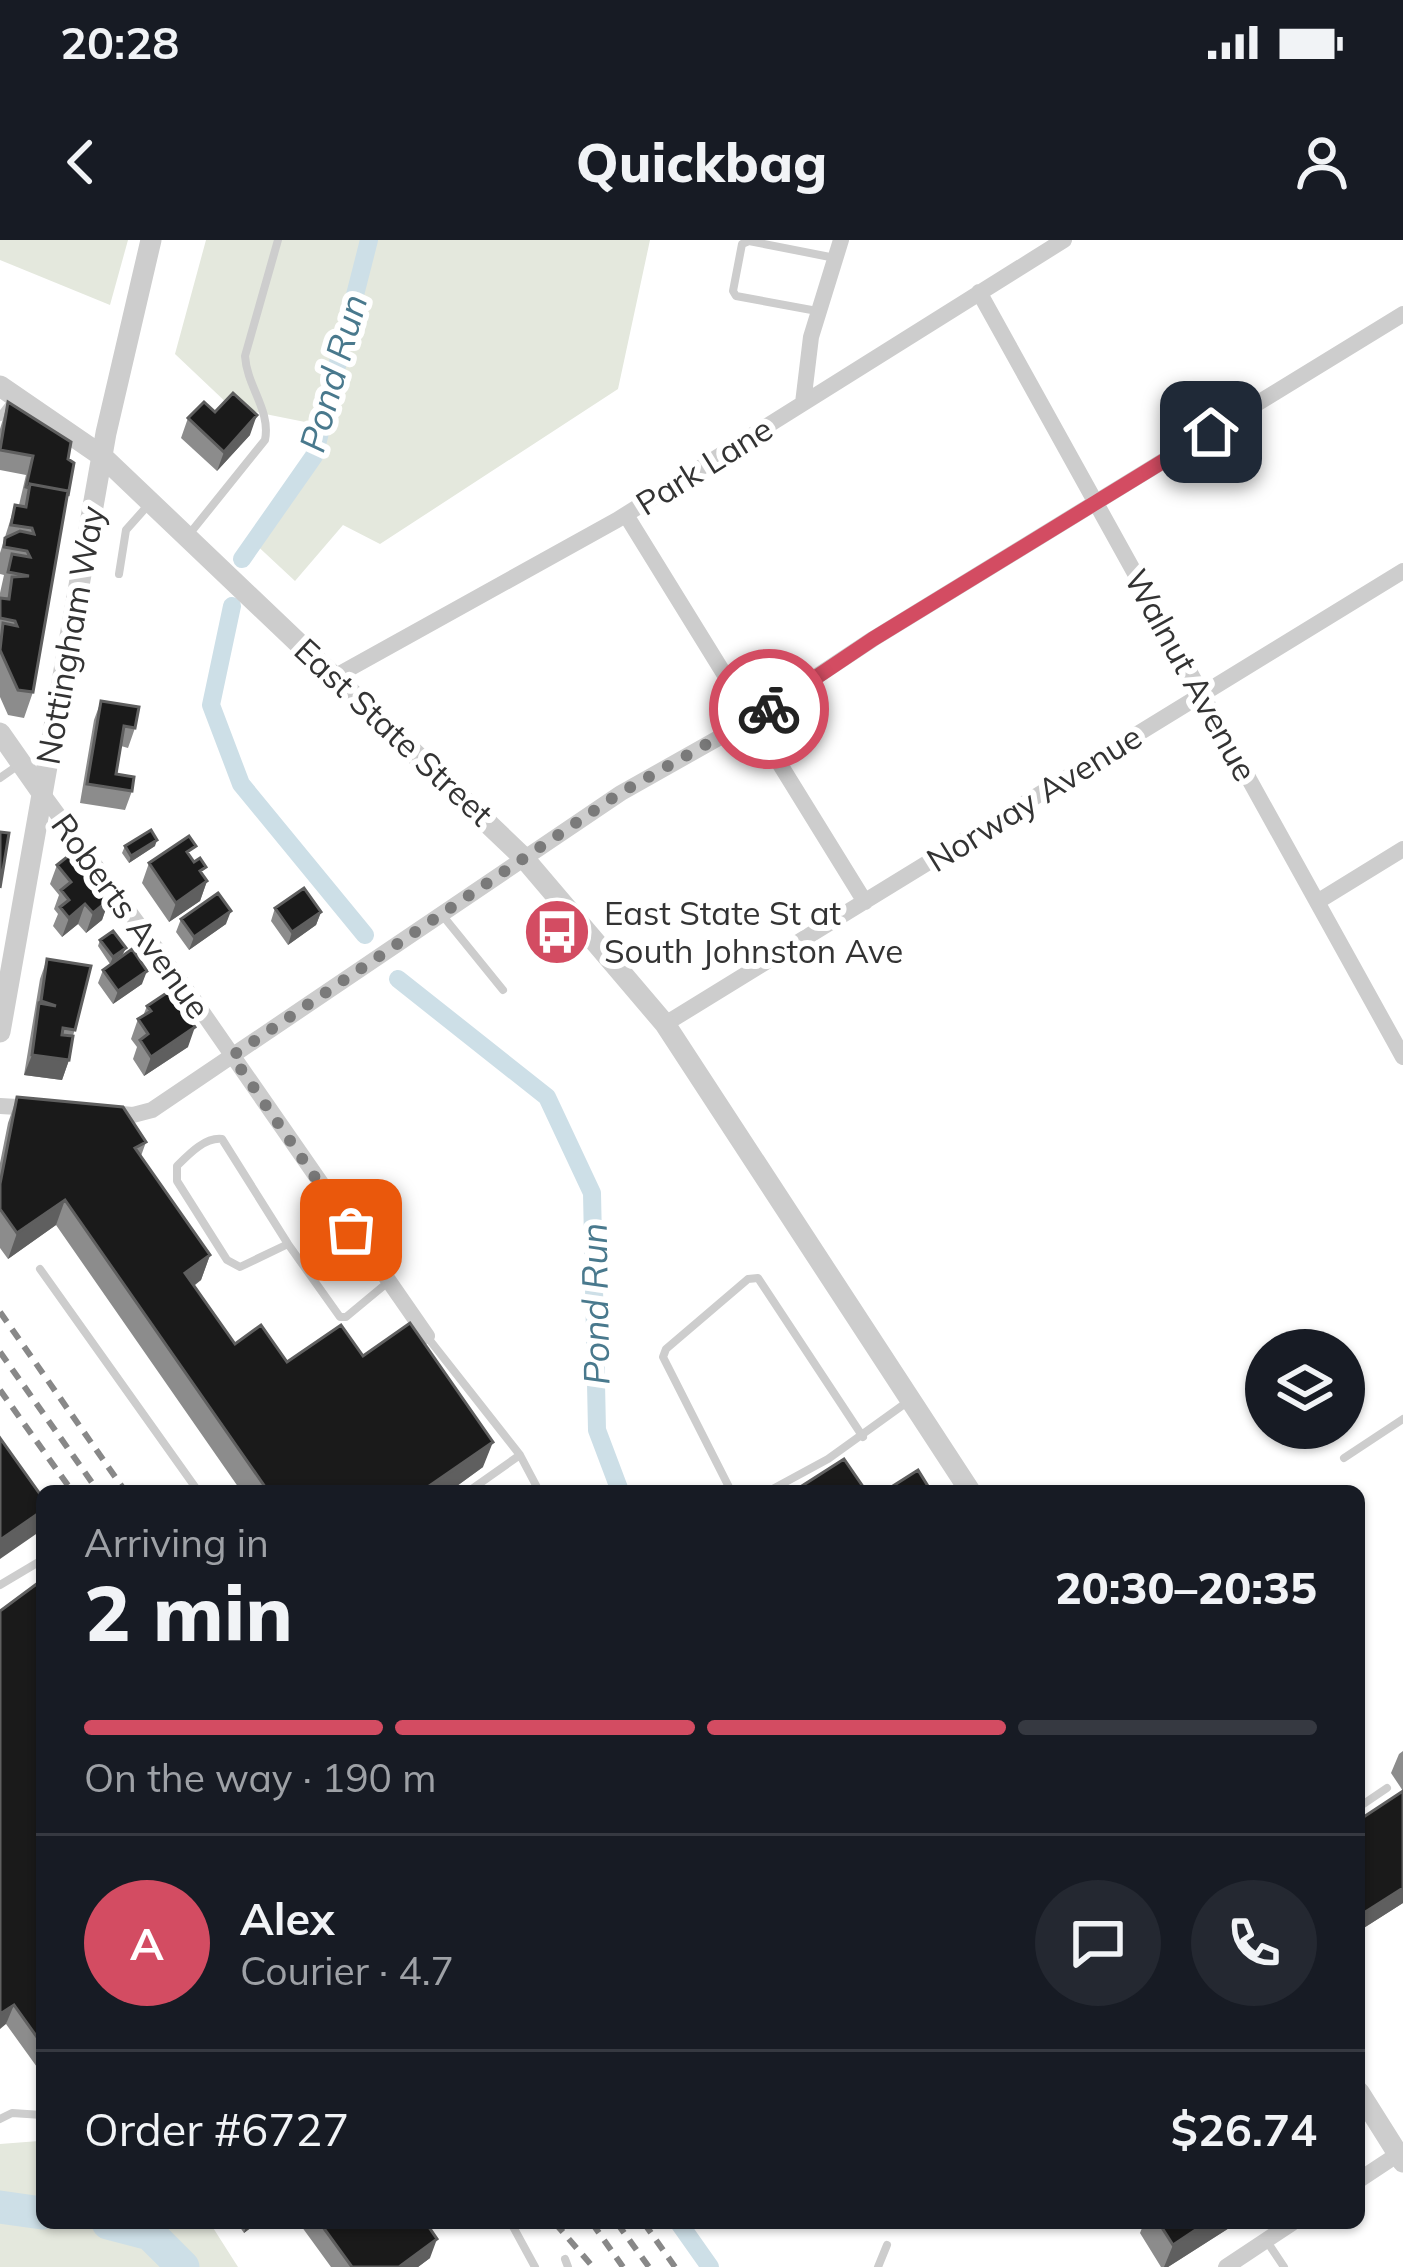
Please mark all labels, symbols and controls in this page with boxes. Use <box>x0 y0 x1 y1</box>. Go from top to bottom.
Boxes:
text: 20:28 <box>60 14 179 70</box>
text: Quickbag <box>576 128 827 196</box>
icon: back <box>48 129 114 195</box>
icon: person <box>1289 129 1355 195</box>
water label: Pond Run <box>289 289 376 457</box>
pin <box>1160 381 1262 483</box>
icon: home <box>1178 399 1244 465</box>
street label: Park Lane <box>628 408 780 524</box>
street label: Nottingham Way <box>27 502 113 767</box>
street label: Walnut Avenue <box>1116 562 1267 788</box>
street label: East State Street <box>287 629 502 834</box>
courier <box>709 649 829 769</box>
icon: bike <box>736 676 802 742</box>
street label: Norway Avenue <box>919 715 1149 880</box>
street label: Roberts Avenue <box>43 805 220 1026</box>
place label: East State St at South Johnston Ave <box>604 892 903 971</box>
bus stop icon: East State St at South Johnston Ave <box>522 897 592 967</box>
pin <box>300 1179 402 1281</box>
icon: bag <box>318 1197 384 1263</box>
water label: Pond Run <box>571 1223 618 1385</box>
map controls <box>1245 1329 1365 1449</box>
button: layers <box>1245 1329 1365 1449</box>
text: Arriving in <box>84 1518 269 1567</box>
text: 20:30–20:35 <box>1055 1559 1317 1615</box>
text: 2 min <box>84 1563 293 1661</box>
text: On the way · 190 m <box>84 1753 436 1802</box>
button: chat <box>1035 1880 1161 2006</box>
button: phone <box>1191 1880 1317 2006</box>
text: Alex <box>240 1890 335 1946</box>
text: A <box>130 1915 164 1971</box>
text: Courier · 4.7 <box>240 1946 454 1995</box>
text: Order #6727 <box>84 2101 349 2157</box>
text: $26.74 <box>1171 2101 1317 2157</box>

